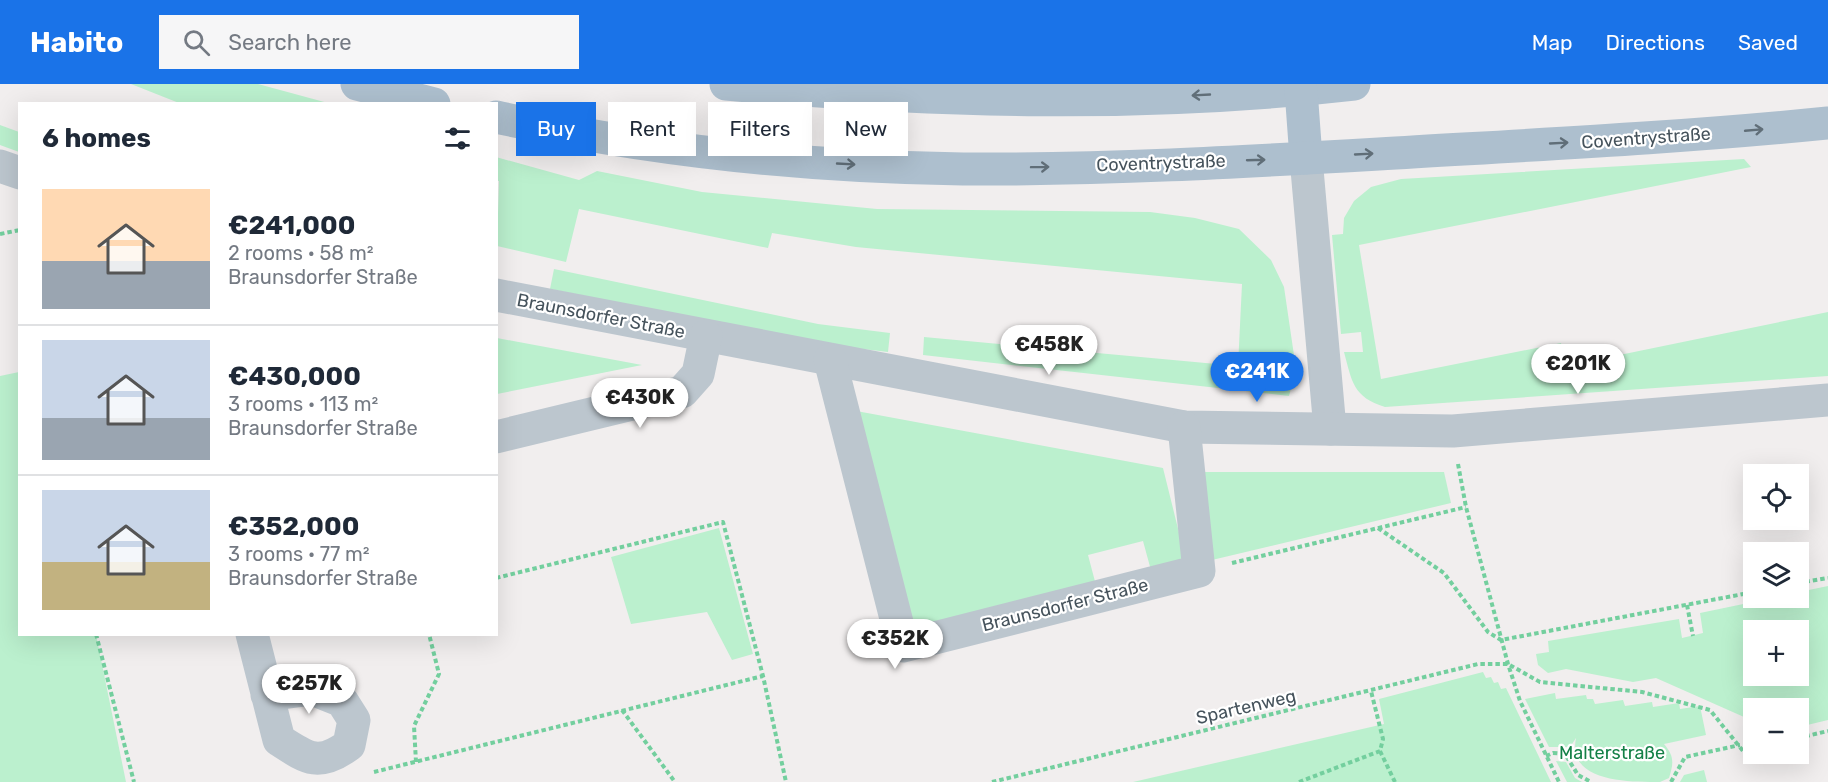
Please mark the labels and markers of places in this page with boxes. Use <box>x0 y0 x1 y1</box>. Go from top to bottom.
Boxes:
pin: €458K <box>1007 325 1091 376</box>
pin: €201K <box>1536 344 1620 395</box>
pin: €241K <box>1215 352 1299 403</box>
pin: €430K <box>598 378 682 429</box>
pin: €352K <box>853 619 937 670</box>
pin: €257K <box>267 664 351 715</box>

